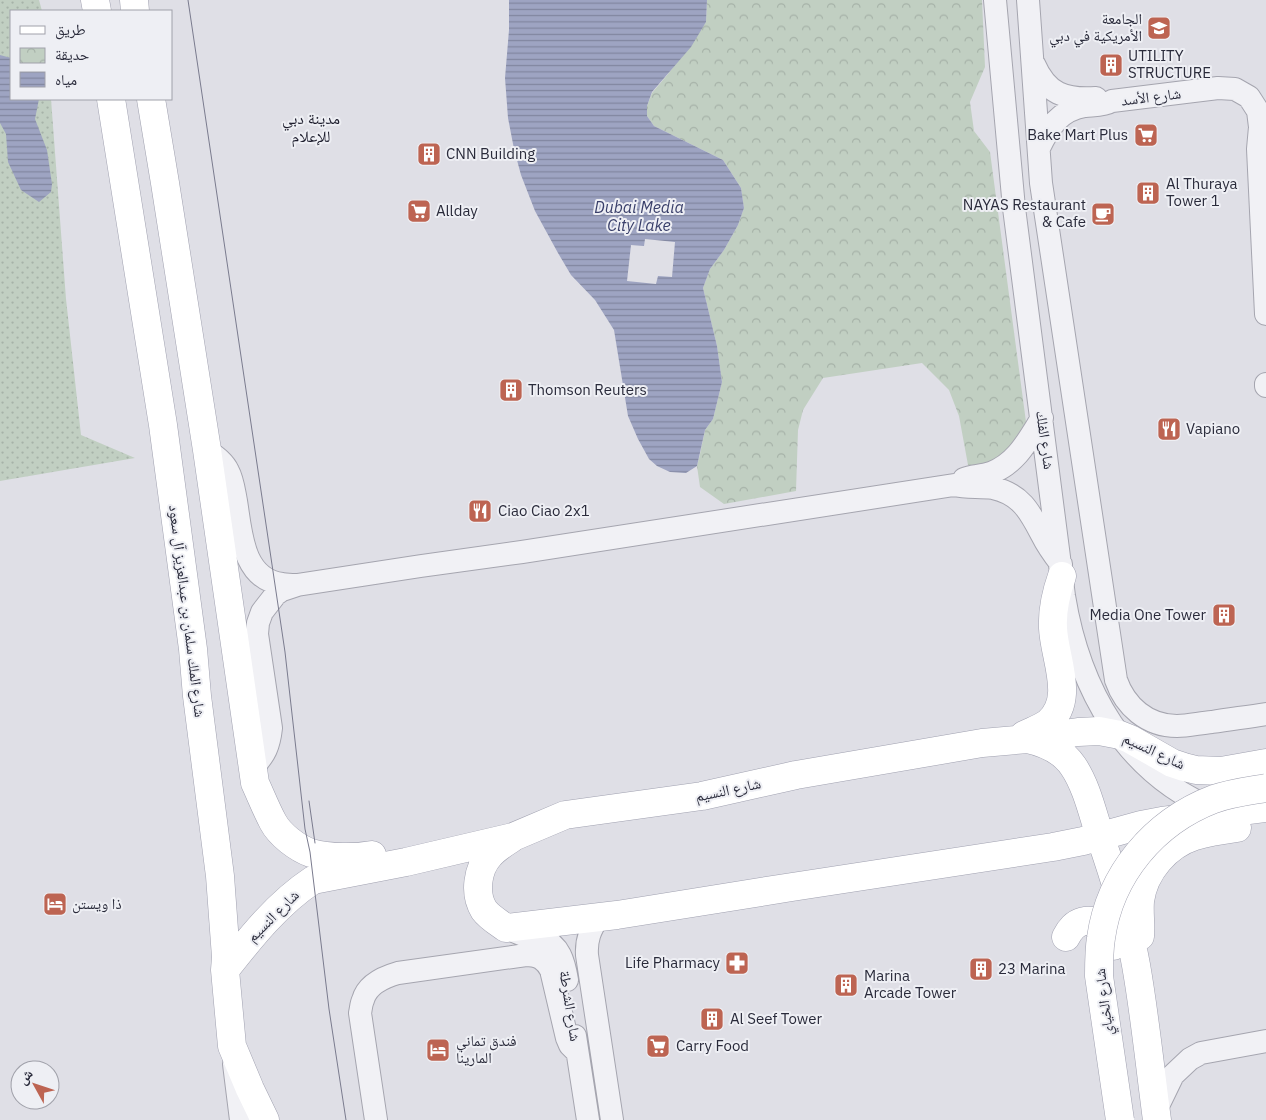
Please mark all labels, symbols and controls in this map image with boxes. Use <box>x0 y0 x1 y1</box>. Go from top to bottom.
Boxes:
place label: الجامعة الأمريكية في دبي <box>1049 9 1142 48</box>
legend <box>10 10 172 100</box>
school or university icon: الجامعة الأمريكية في دبي <box>1146 15 1172 41</box>
text: طريق <box>55 20 86 40</box>
text: حديقة <box>55 45 90 64</box>
place label: UTILITY STRUCTURE <box>1128 46 1211 82</box>
building icon: UTILITY STRUCTURE <box>1098 52 1124 78</box>
text: مياه <box>55 70 77 89</box>
street label: شارع الأسد <box>1120 83 1182 111</box>
district label: مدينة دبي للإعلام <box>282 108 340 147</box>
supermarket icon: Bake Mart Plus <box>1133 122 1159 148</box>
place label: Bake Mart Plus <box>1027 125 1128 144</box>
building icon: CNN Building <box>416 141 442 167</box>
place label: CNN Building <box>446 144 535 163</box>
place label: Al Thuraya Tower 1 <box>1166 174 1238 210</box>
building icon: Al Thuraya Tower 1 <box>1135 180 1161 206</box>
place label: NAYAS Restaurant & Cafe <box>963 195 1086 231</box>
water label: Dubai Media City Lake <box>594 197 684 235</box>
supermarket icon: Allday <box>406 198 432 224</box>
place label: Allday <box>436 201 478 220</box>
cafe icon: NAYAS Restaurant & Cafe <box>1090 201 1116 227</box>
building icon: Thomson Reuters <box>498 377 524 403</box>
place label: Thomson Reuters <box>528 380 647 399</box>
street label: شارع الفلك <box>1031 409 1059 471</box>
restaurant icon: Vapiano <box>1156 416 1182 442</box>
place label: Vapiano <box>1186 419 1240 438</box>
restaurant icon: Ciao Ciao 2x1 <box>467 498 493 524</box>
place label: Ciao Ciao 2x1 <box>498 501 590 520</box>
street label: شارع الملك سلمان بن عبدالعزيز آل سعود <box>164 504 210 718</box>
building icon: Media One Tower <box>1211 602 1237 628</box>
place label: Media One Tower <box>1090 605 1206 624</box>
street label: شارع النسيم <box>1120 728 1188 774</box>
street label: شارع النسيم <box>693 773 763 807</box>
street label: شارع النسيم <box>242 885 304 947</box>
hotel icon: ذا ويستن <box>42 891 68 917</box>
place label: ذا ويستن <box>72 894 122 914</box>
pharmacy icon: Life Pharmacy <box>724 950 750 976</box>
place label: Life Pharmacy <box>625 953 721 972</box>
building icon: 23 Marina <box>968 956 994 982</box>
place label: 23 Marina <box>998 959 1066 978</box>
place label: Marina Arcade Tower <box>864 966 957 1002</box>
street label: شارع الخياي <box>1090 967 1120 1037</box>
street label: شارع الشرطة <box>555 969 585 1043</box>
building icon: Marina Arcade Tower <box>833 972 859 998</box>
building icon: Al Seef Tower <box>699 1006 725 1032</box>
place label: Al Seef Tower <box>730 1009 822 1028</box>
place label: فندق تماني المارينا <box>456 1031 517 1067</box>
supermarket icon: Carry Food <box>645 1033 671 1059</box>
place label: Carry Food <box>676 1036 749 1055</box>
hotel icon: فندق تماني المارينا <box>425 1037 451 1063</box>
north arrow <box>10 1060 60 1110</box>
text: ش <box>13 1065 37 1088</box>

